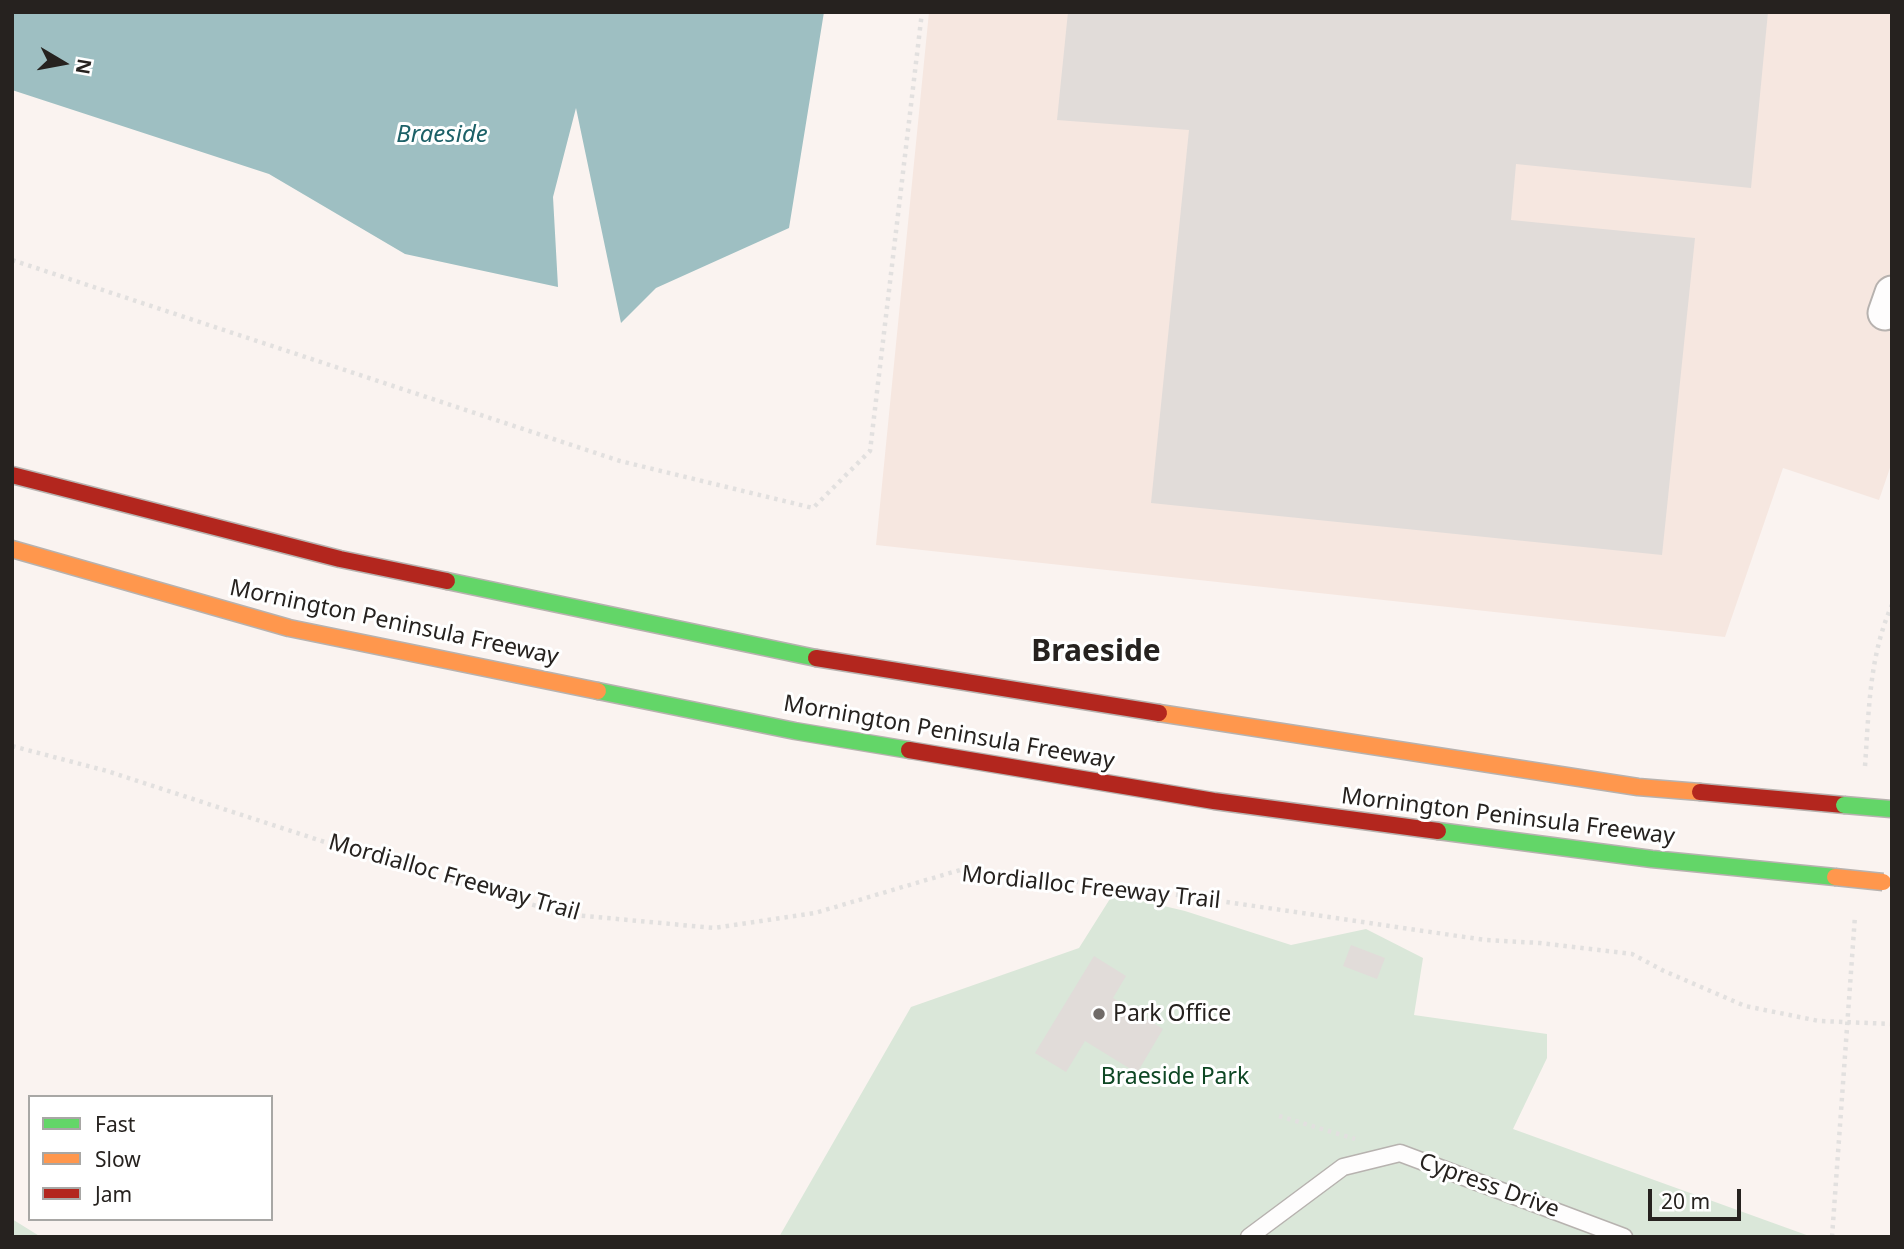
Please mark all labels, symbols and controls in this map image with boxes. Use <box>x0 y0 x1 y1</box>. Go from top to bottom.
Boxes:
north arrow <box>28 28 98 98</box>
text: N <box>70 57 98 77</box>
water label: Braeside <box>396 121 488 149</box>
street label: Mornington Peninsula Freeway <box>227 575 561 671</box>
district label: Braeside <box>1031 634 1161 670</box>
street label: Mornington Peninsula Freeway <box>781 690 1117 776</box>
street label: Mornington Peninsula Freeway <box>1340 783 1676 851</box>
street label: Mordialloc Freeway Trail <box>325 829 583 927</box>
street label: Mordialloc Freeway Trail <box>960 861 1222 915</box>
place label: Park Office <box>1113 1000 1231 1028</box>
marker: Park Office <box>1091 1006 1107 1022</box>
park label: Braeside Park <box>1101 1063 1249 1091</box>
legend <box>28 1095 273 1221</box>
text: Fast <box>95 1110 135 1138</box>
text: Slow <box>95 1145 141 1173</box>
street label: Cypress Drive <box>1415 1148 1563 1224</box>
scale bar <box>1652 1176 1745 1220</box>
text: Jam <box>95 1180 132 1208</box>
text: 20 m <box>1661 1187 1710 1215</box>

